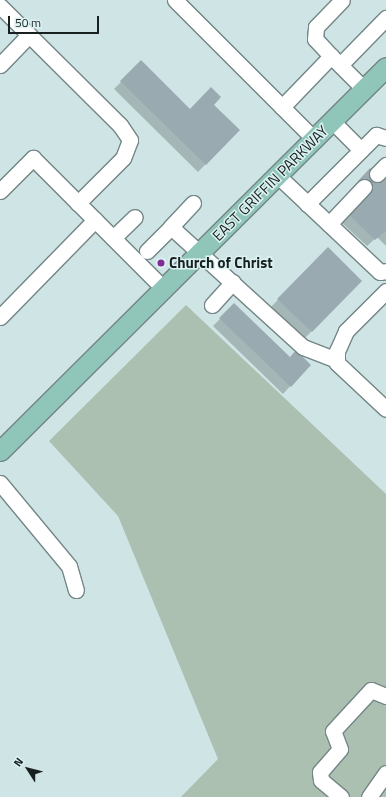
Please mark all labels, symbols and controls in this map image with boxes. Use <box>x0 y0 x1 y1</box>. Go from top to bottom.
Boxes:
scale bar <box>10 8 101 34</box>
text: 50 m <box>15 13 41 32</box>
street label: EAST GRIFFIN PARKWAY <box>209 122 331 244</box>
place label: Church of Christ <box>169 254 273 272</box>
marker: Church of Christ <box>156 258 166 268</box>
north arrow <box>8 749 48 789</box>
text: N <box>10 754 27 770</box>

